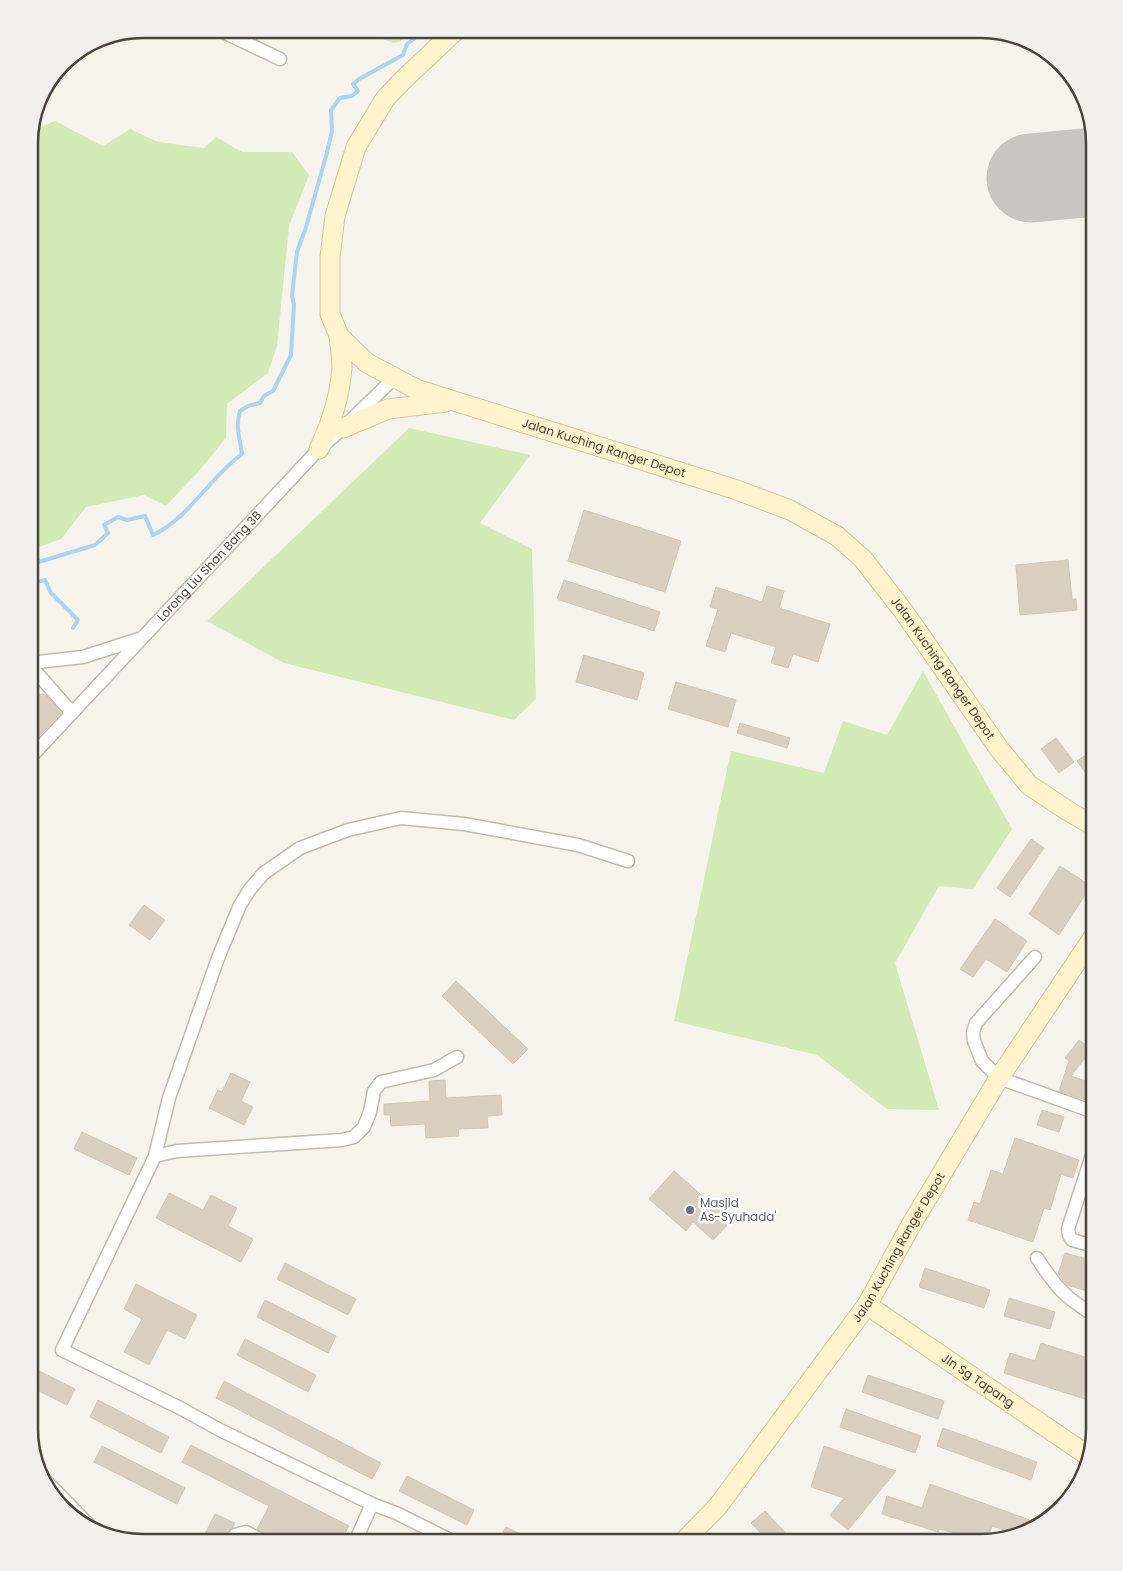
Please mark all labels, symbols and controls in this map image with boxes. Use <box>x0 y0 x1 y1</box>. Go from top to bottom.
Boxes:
street label: Jalan Kuching Ranger Depot <box>520 414 688 481</box>
street label: Lorong Liu Shan Bang 3B <box>153 507 265 625</box>
street label: Jalan Kuching Ranger Depot <box>887 593 999 743</box>
street label: Jalan Kuching Ranger Depot <box>848 1169 949 1326</box>
place label: Masjid As-Syuhada' <box>700 1194 776 1225</box>
marker: Masjid As-Syuhada' <box>684 1204 696 1216</box>
street label: Jln Sg Tapang <box>938 1349 1018 1411</box>

